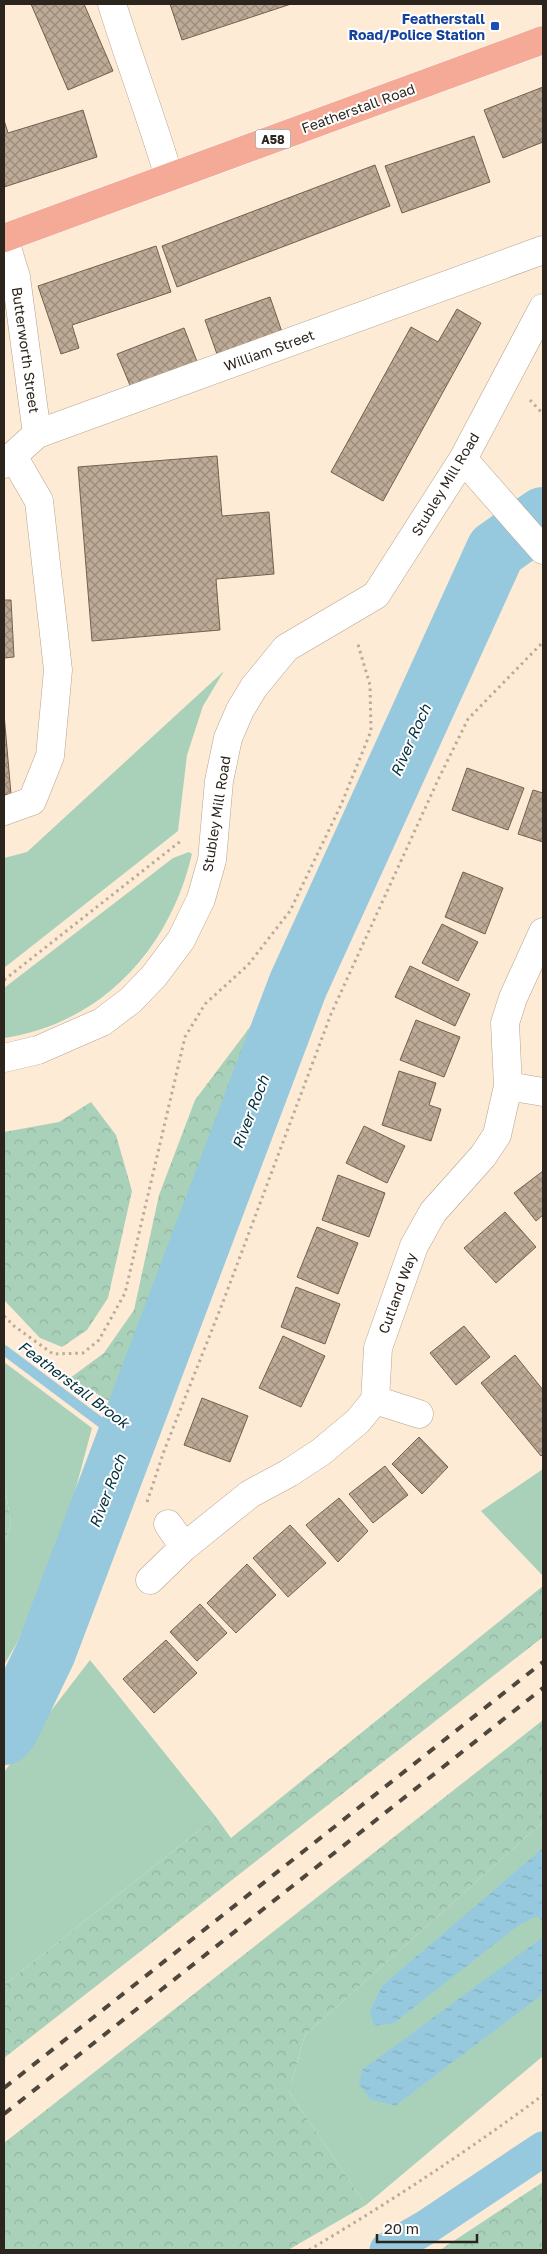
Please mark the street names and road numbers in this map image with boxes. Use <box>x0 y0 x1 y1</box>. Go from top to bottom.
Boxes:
street label: Featherstall Road <box>299 80 417 136</box>
road number: A58 <box>256 130 290 148</box>
street label: Butterworth Street <box>9 286 43 414</box>
street label: William Street <box>221 326 317 374</box>
street label: Stubley Mill Road <box>407 429 483 539</box>
street label: Stubley Mill Road <box>198 755 234 873</box>
street label: Cutland Way <box>374 1250 420 1336</box>

